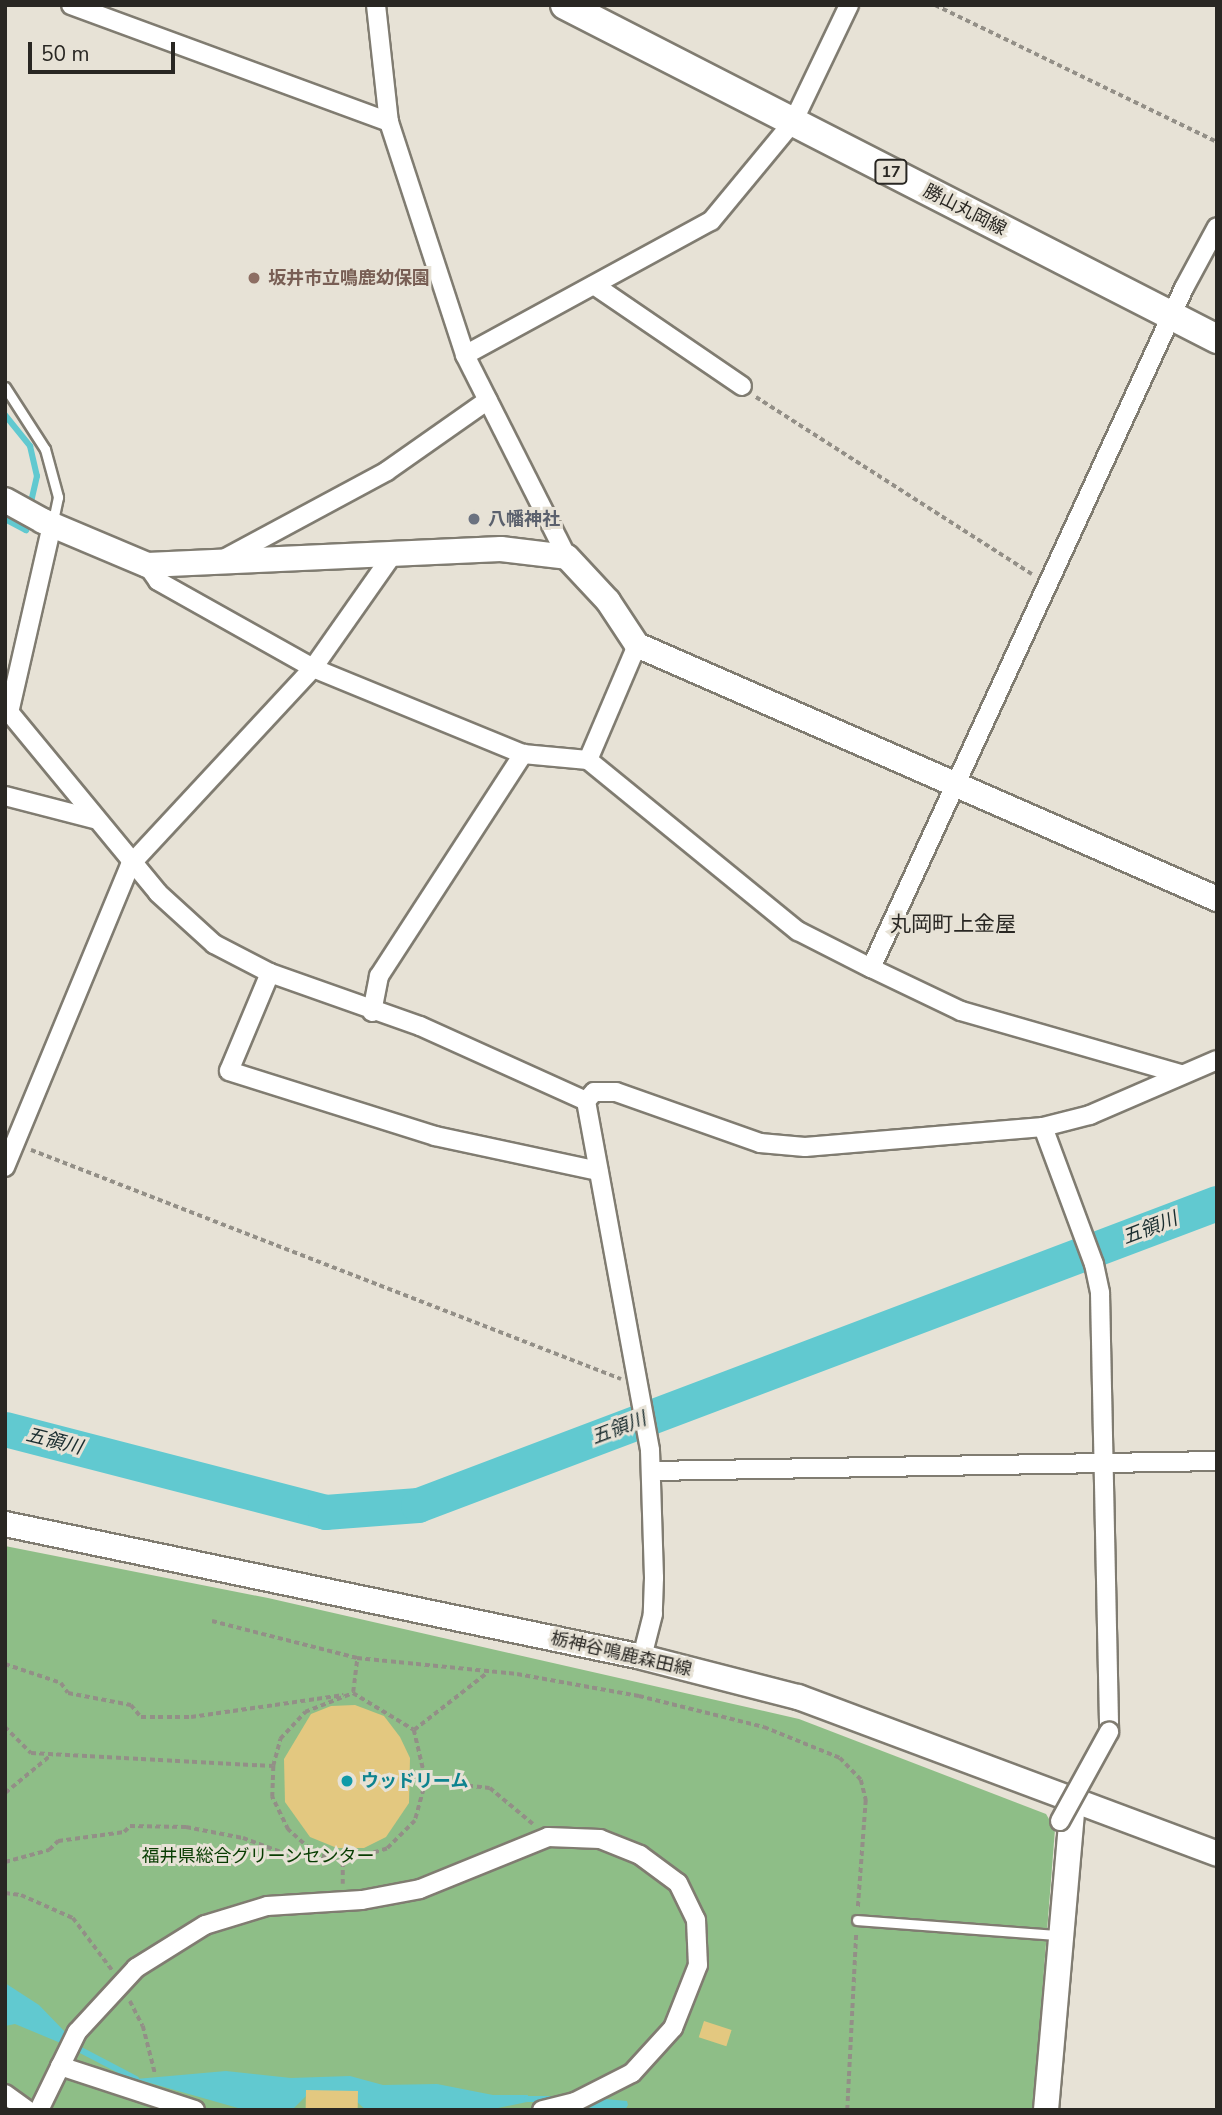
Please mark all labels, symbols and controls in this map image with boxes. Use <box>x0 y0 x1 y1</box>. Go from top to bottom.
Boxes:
scale bar <box>32 28 178 72</box>
text: 50 m <box>41 40 90 68</box>
road number: 17 <box>874 160 908 184</box>
street label: 勝山丸岡線 <box>920 180 1010 240</box>
place label: 坂井市立鳴鹿幼保園 <box>268 267 430 289</box>
marker: 坂井市立鳴鹿幼保園 <box>246 270 262 286</box>
place label: 八幡神社 <box>488 508 560 530</box>
marker: 八幡神社 <box>466 511 482 527</box>
district label: 丸岡町上金屋 <box>890 911 1016 937</box>
water label: 五領川 <box>1119 1208 1181 1250</box>
water label: 五領川 <box>588 1408 650 1450</box>
water label: 五領川 <box>24 1424 84 1460</box>
street label: 栃神谷鳴鹿森田線 <box>548 1627 694 1681</box>
place label: ウッドリーム <box>361 1770 469 1792</box>
marker: ウッドリーム <box>339 1773 355 1789</box>
park label: 福井県総合グリーンセンター <box>141 1845 375 1867</box>

